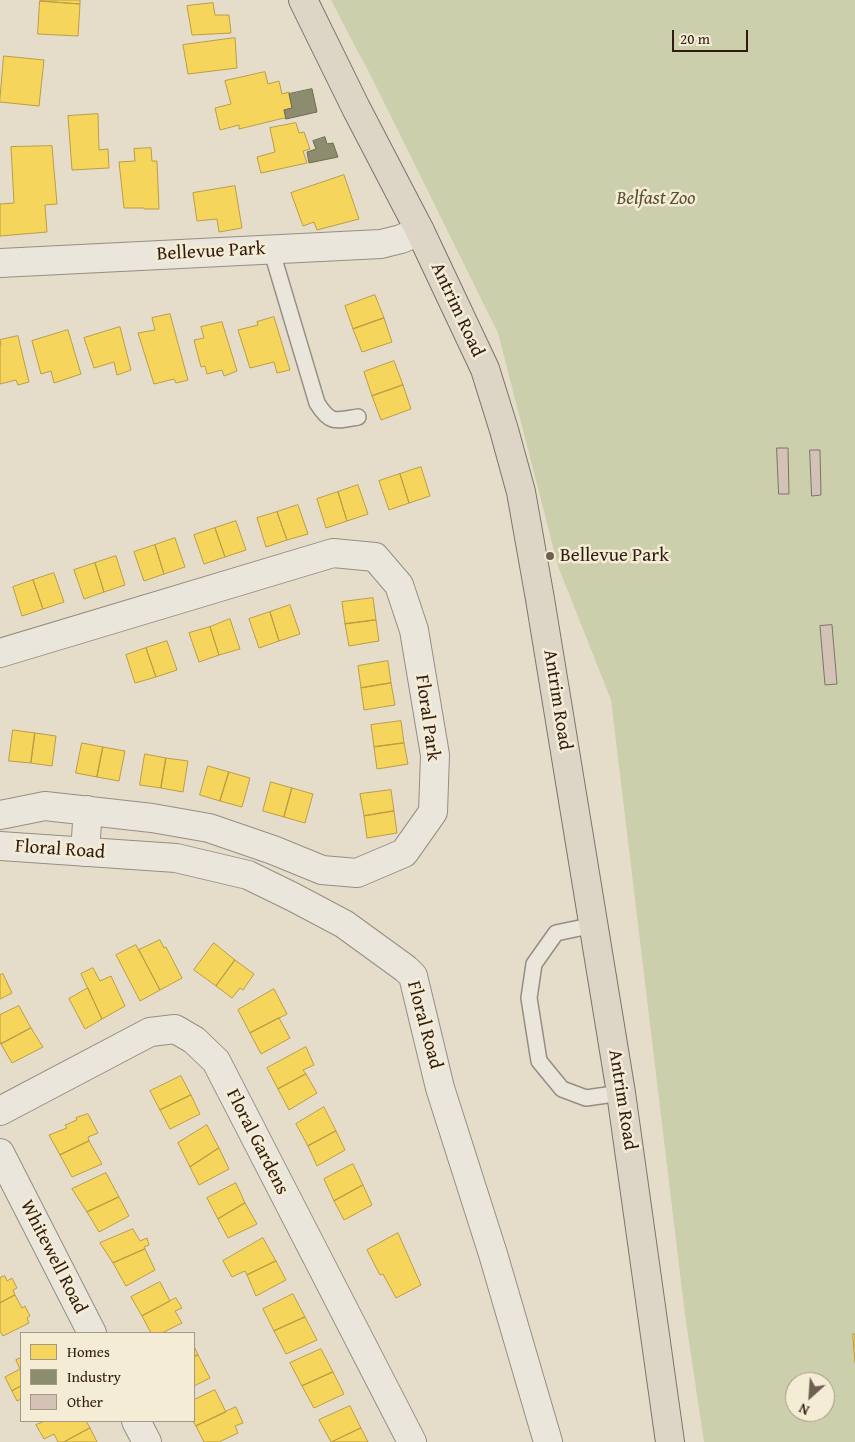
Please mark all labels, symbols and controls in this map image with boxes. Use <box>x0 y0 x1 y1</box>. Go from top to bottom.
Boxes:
scale bar <box>675 20 751 52</box>
text: 20 m <box>680 28 710 49</box>
park label: Belfast Zoo <box>617 188 695 210</box>
street label: Bellevue Park <box>156 238 266 266</box>
street label: Antrim Road <box>425 259 489 361</box>
place label: Bellevue Park <box>560 545 669 567</box>
marker: Bellevue Park <box>544 550 556 562</box>
street label: Antrim Road <box>538 648 576 752</box>
street label: Floral Park <box>410 673 444 763</box>
street label: Floral Road <box>14 835 106 865</box>
street label: Floral Road <box>401 978 447 1072</box>
street label: Antrim Road <box>603 1048 641 1152</box>
street label: Floral Gardens <box>221 1085 293 1199</box>
street label: Whitewell Road <box>15 1196 91 1318</box>
legend <box>20 1332 195 1422</box>
text: Homes <box>67 1341 110 1362</box>
text: Industry <box>67 1366 121 1387</box>
north arrow <box>785 1372 835 1422</box>
text: Other <box>67 1391 103 1412</box>
text: N <box>795 1399 812 1421</box>

